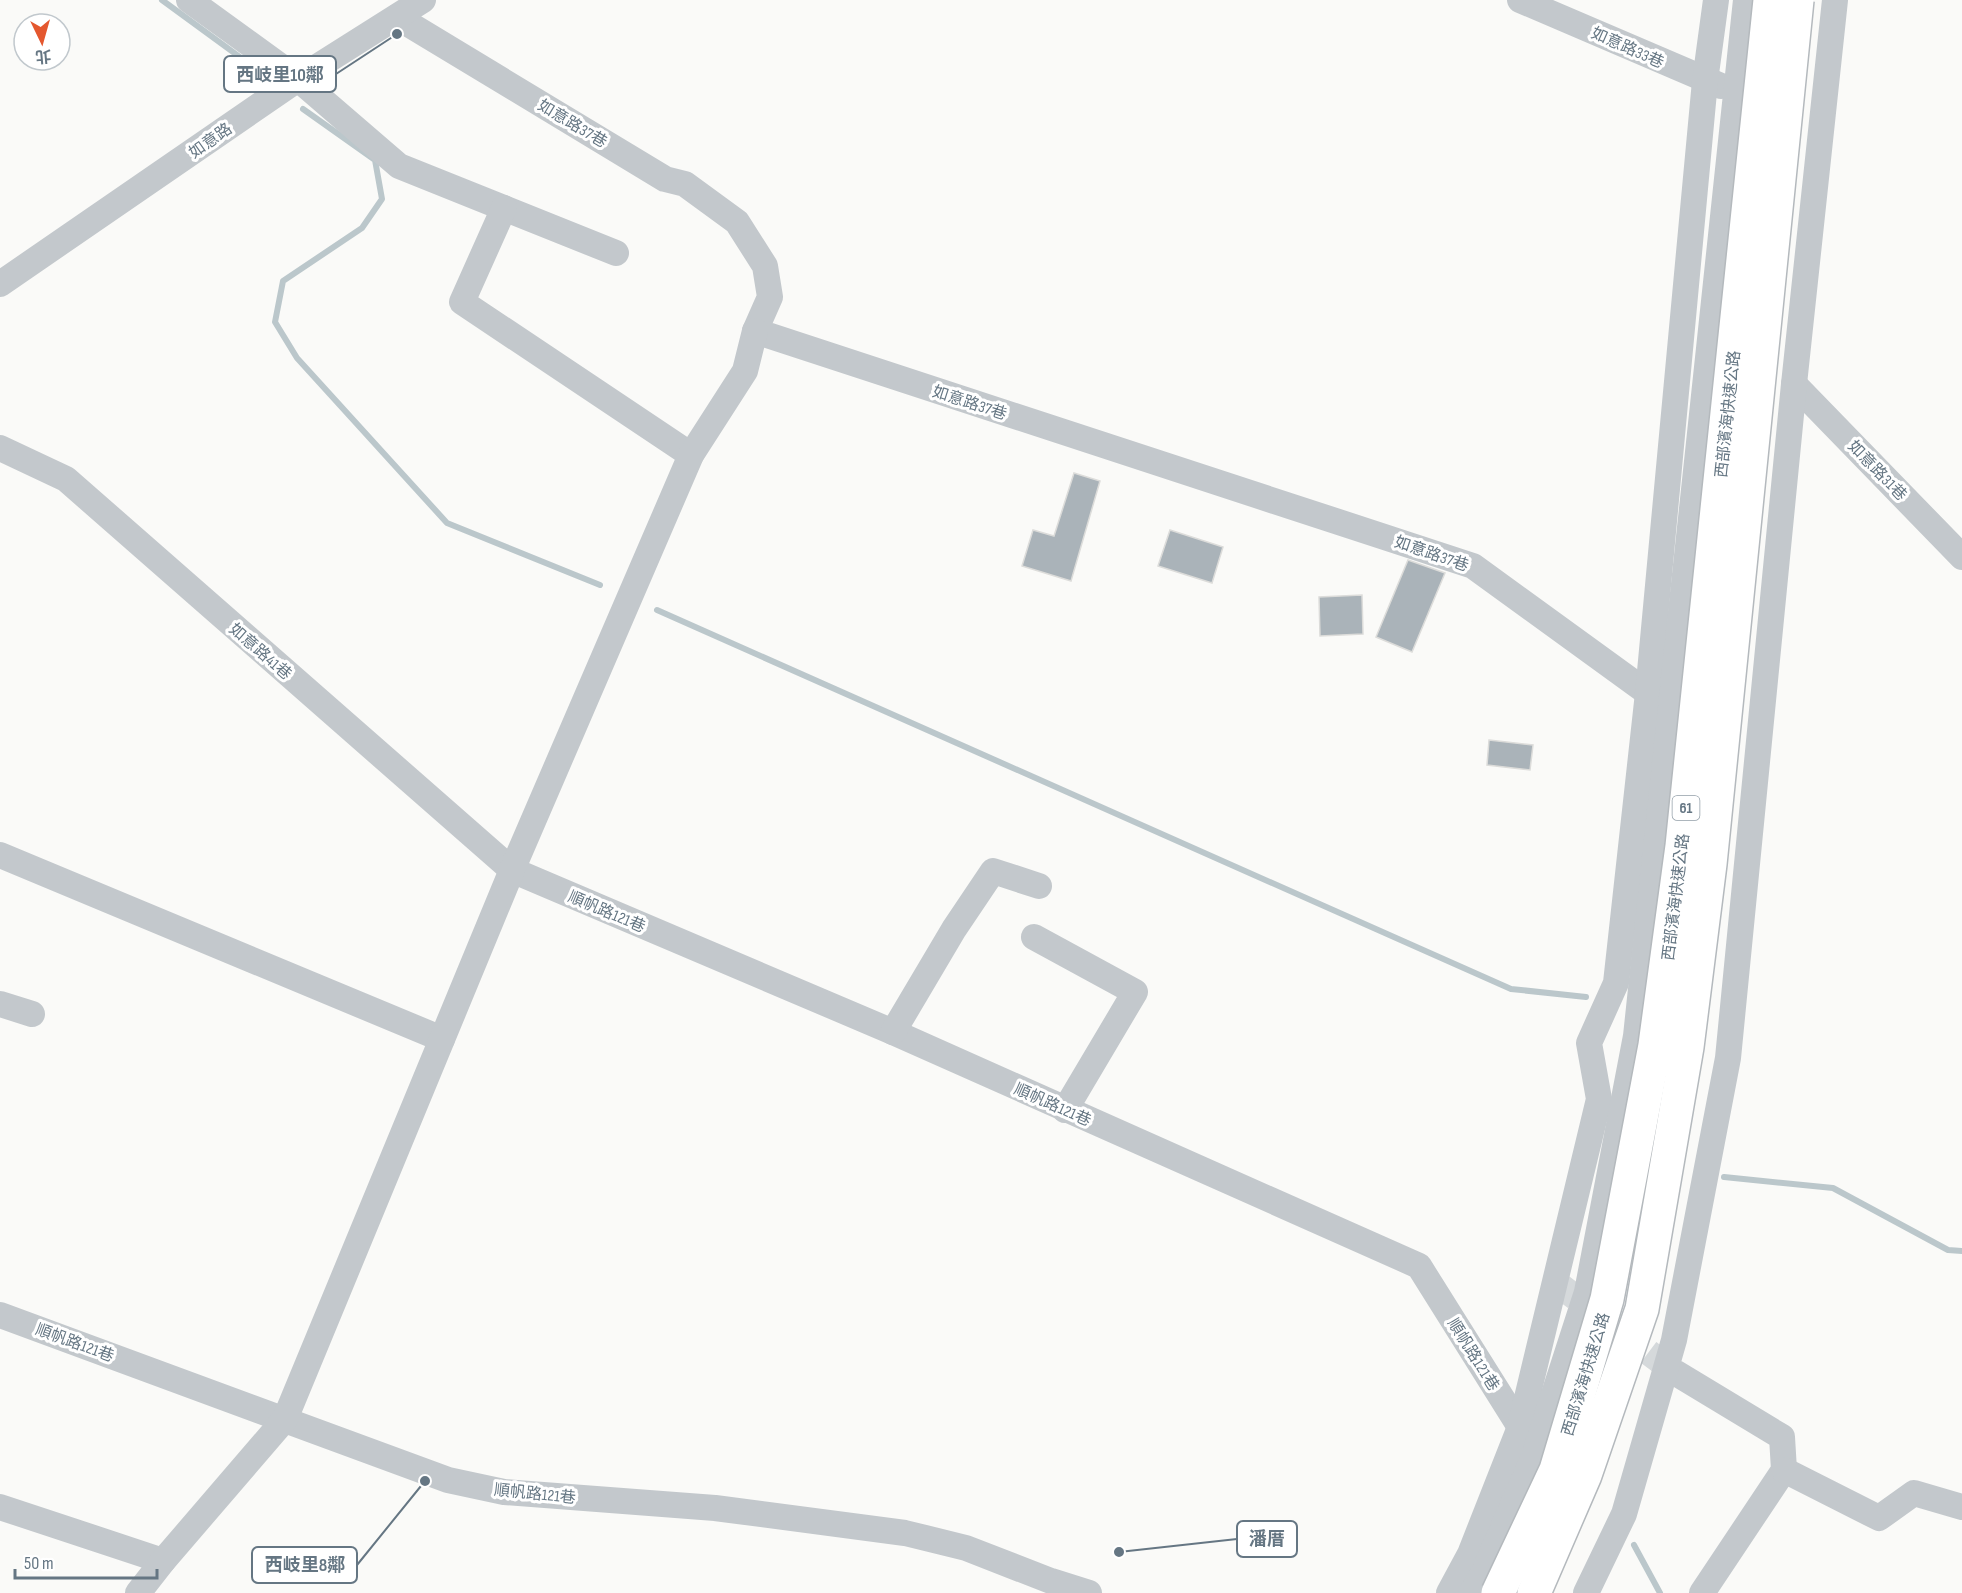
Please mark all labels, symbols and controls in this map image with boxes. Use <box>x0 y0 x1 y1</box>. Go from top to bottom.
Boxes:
north arrow <box>12 12 72 72</box>
street label: 如意路33巷 <box>1588 24 1667 73</box>
text: 北 <box>34 45 52 66</box>
callout: 西岐里10鄰 <box>224 56 336 92</box>
text: 西岐里10鄰 <box>236 65 324 86</box>
street label: 如意路37巷 <box>534 96 610 152</box>
street label: 如意路 <box>186 120 236 163</box>
street label: 西部濱海快速公路 <box>1712 350 1745 479</box>
street label: 如意路37巷 <box>930 382 1009 424</box>
street label: 如意路31巷 <box>1844 437 1910 505</box>
street label: 如意路37巷 <box>1392 533 1471 576</box>
street label: 如意路41巷 <box>225 620 295 684</box>
road number: 61 <box>1672 796 1700 820</box>
street label: 西部濱海快速公路 <box>1659 832 1694 962</box>
street label: 順帆路121巷 <box>565 888 648 937</box>
street label: 順帆路121巷 <box>1011 1080 1094 1131</box>
street label: 西部濱海快速公路 <box>1559 1310 1614 1438</box>
street label: 順帆路121巷 <box>1443 1315 1503 1395</box>
street label: 順帆路121巷 <box>33 1320 116 1366</box>
street label: 順帆路121巷 <box>493 1481 577 1508</box>
callout: 潘厝 <box>1237 1521 1297 1557</box>
text: 潘厝 <box>1249 1529 1285 1550</box>
scale bar <box>15 1542 158 1580</box>
callout: 西岐里8鄰 <box>252 1547 357 1583</box>
text: 50 m <box>24 1553 54 1574</box>
text: 西岐里8鄰 <box>265 1555 345 1576</box>

